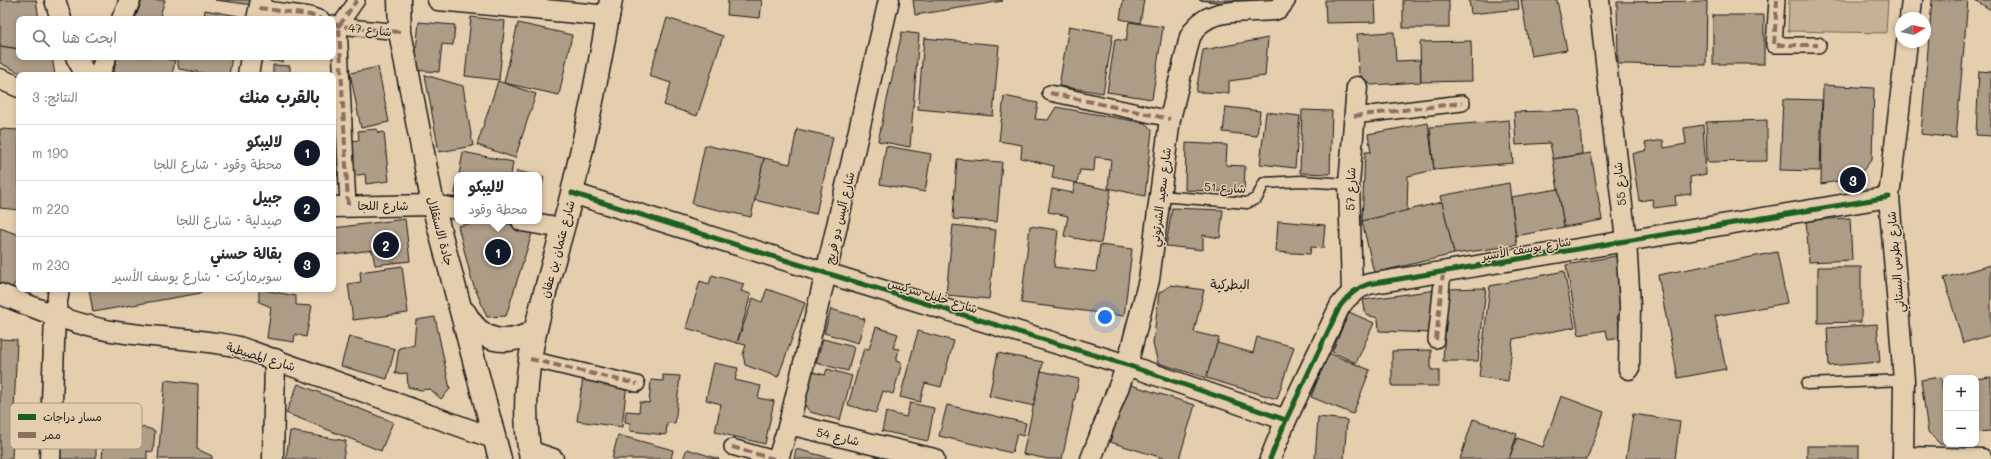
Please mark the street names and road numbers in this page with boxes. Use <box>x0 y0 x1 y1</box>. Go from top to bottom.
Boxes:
street label: شارع 47 <box>347 19 392 41</box>
street label: شارع سعيد الشرتوني <box>1146 146 1178 248</box>
street label: شارع 55 <box>1609 161 1631 207</box>
street label: شارع 57 <box>1342 167 1360 211</box>
street label: شارع أليس دو فريج <box>821 170 859 266</box>
street label: شارع 51 <box>1203 178 1246 198</box>
street label: جادة الاستقلال <box>423 195 458 268</box>
street label: شارع اللجا <box>358 197 409 215</box>
street label: شارع عثمان بن عفان <box>536 198 580 300</box>
street label: شارع بطرس البستاني <box>1883 210 1911 313</box>
street label: شارع يوسف الأسير <box>1479 232 1573 266</box>
street label: شارع خليل سركيس <box>885 274 980 318</box>
street label: شارع المصيطبة <box>224 338 297 376</box>
street label: شارع 54 <box>814 423 861 451</box>

